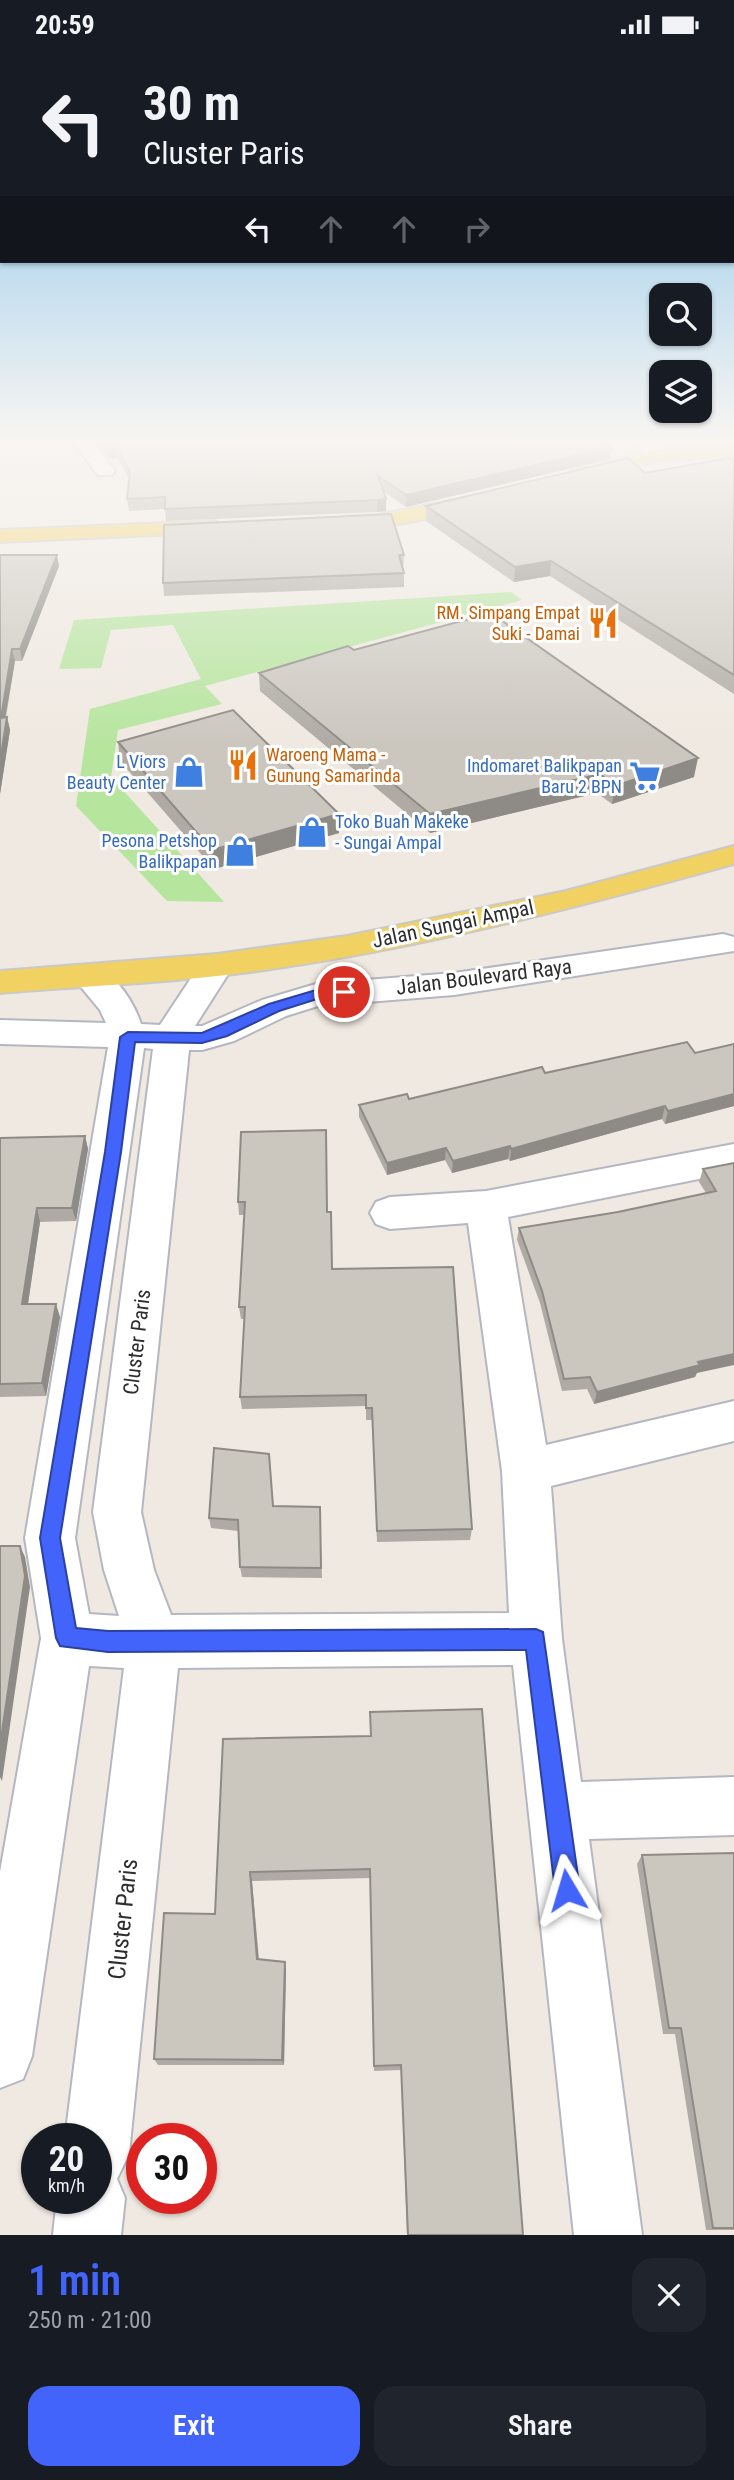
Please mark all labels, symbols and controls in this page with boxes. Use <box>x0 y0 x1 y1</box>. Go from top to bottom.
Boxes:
text: 20:59 <box>35 10 95 40</box>
text: 30 m <box>143 75 240 132</box>
icon: left <box>28 77 119 168</box>
text: Cluster Paris <box>143 134 305 172</box>
icon: left <box>239 210 277 248</box>
icon: ahead <box>312 210 350 248</box>
icon: ahead <box>385 210 423 248</box>
icon: right <box>458 210 496 248</box>
map controls <box>649 283 712 423</box>
button: search <box>649 283 712 346</box>
button: layers <box>649 360 712 423</box>
place label: RM. Simpang Empat Suki - Damai <box>436 602 580 644</box>
restaurant icon: RM. Simpang Empat Suki - Damai <box>586 606 620 640</box>
place label: Waroeng Mama - Gunung Samarinda <box>266 744 401 786</box>
restaurant icon: Waroeng Mama - Gunung Samarinda <box>226 748 260 782</box>
place label: L Viors Beauty Center <box>67 751 167 793</box>
shop icon: L Viors Beauty Center <box>172 755 206 789</box>
place label: Indomaret Balikpapan Baru 2 BPN <box>467 755 622 797</box>
supermarket icon: Indomaret Balikpapan Baru 2 BPN <box>628 759 662 793</box>
place label: Toko Buah Makeke - Sungai Ampal <box>335 811 469 853</box>
shop icon: Toko Buah Makeke - Sungai Ampal <box>295 815 329 849</box>
place label: Pesona Petshop Balikpapan <box>102 830 217 872</box>
shop icon: Pesona Petshop Balikpapan <box>223 834 257 868</box>
street label: Jalan Sungai Ampal <box>370 895 536 953</box>
street label: Jalan Boulevard Raya <box>395 954 573 1000</box>
pin <box>314 962 374 1022</box>
icon: arrive <box>325 973 363 1011</box>
street label: Cluster Paris <box>119 1288 155 1396</box>
position arrow <box>530 1853 604 1927</box>
street label: Cluster Paris <box>103 1857 143 1981</box>
speed limit sign: 30 <box>126 2123 217 2214</box>
text: 20 <box>49 2139 84 2180</box>
text: km/h <box>48 2175 85 2196</box>
text: 1 min <box>28 2256 121 2305</box>
button: close <box>632 2258 706 2332</box>
text: 250 m · 21:00 <box>28 2307 152 2334</box>
button: Exit <box>28 2386 360 2466</box>
button: Share <box>374 2386 706 2466</box>

